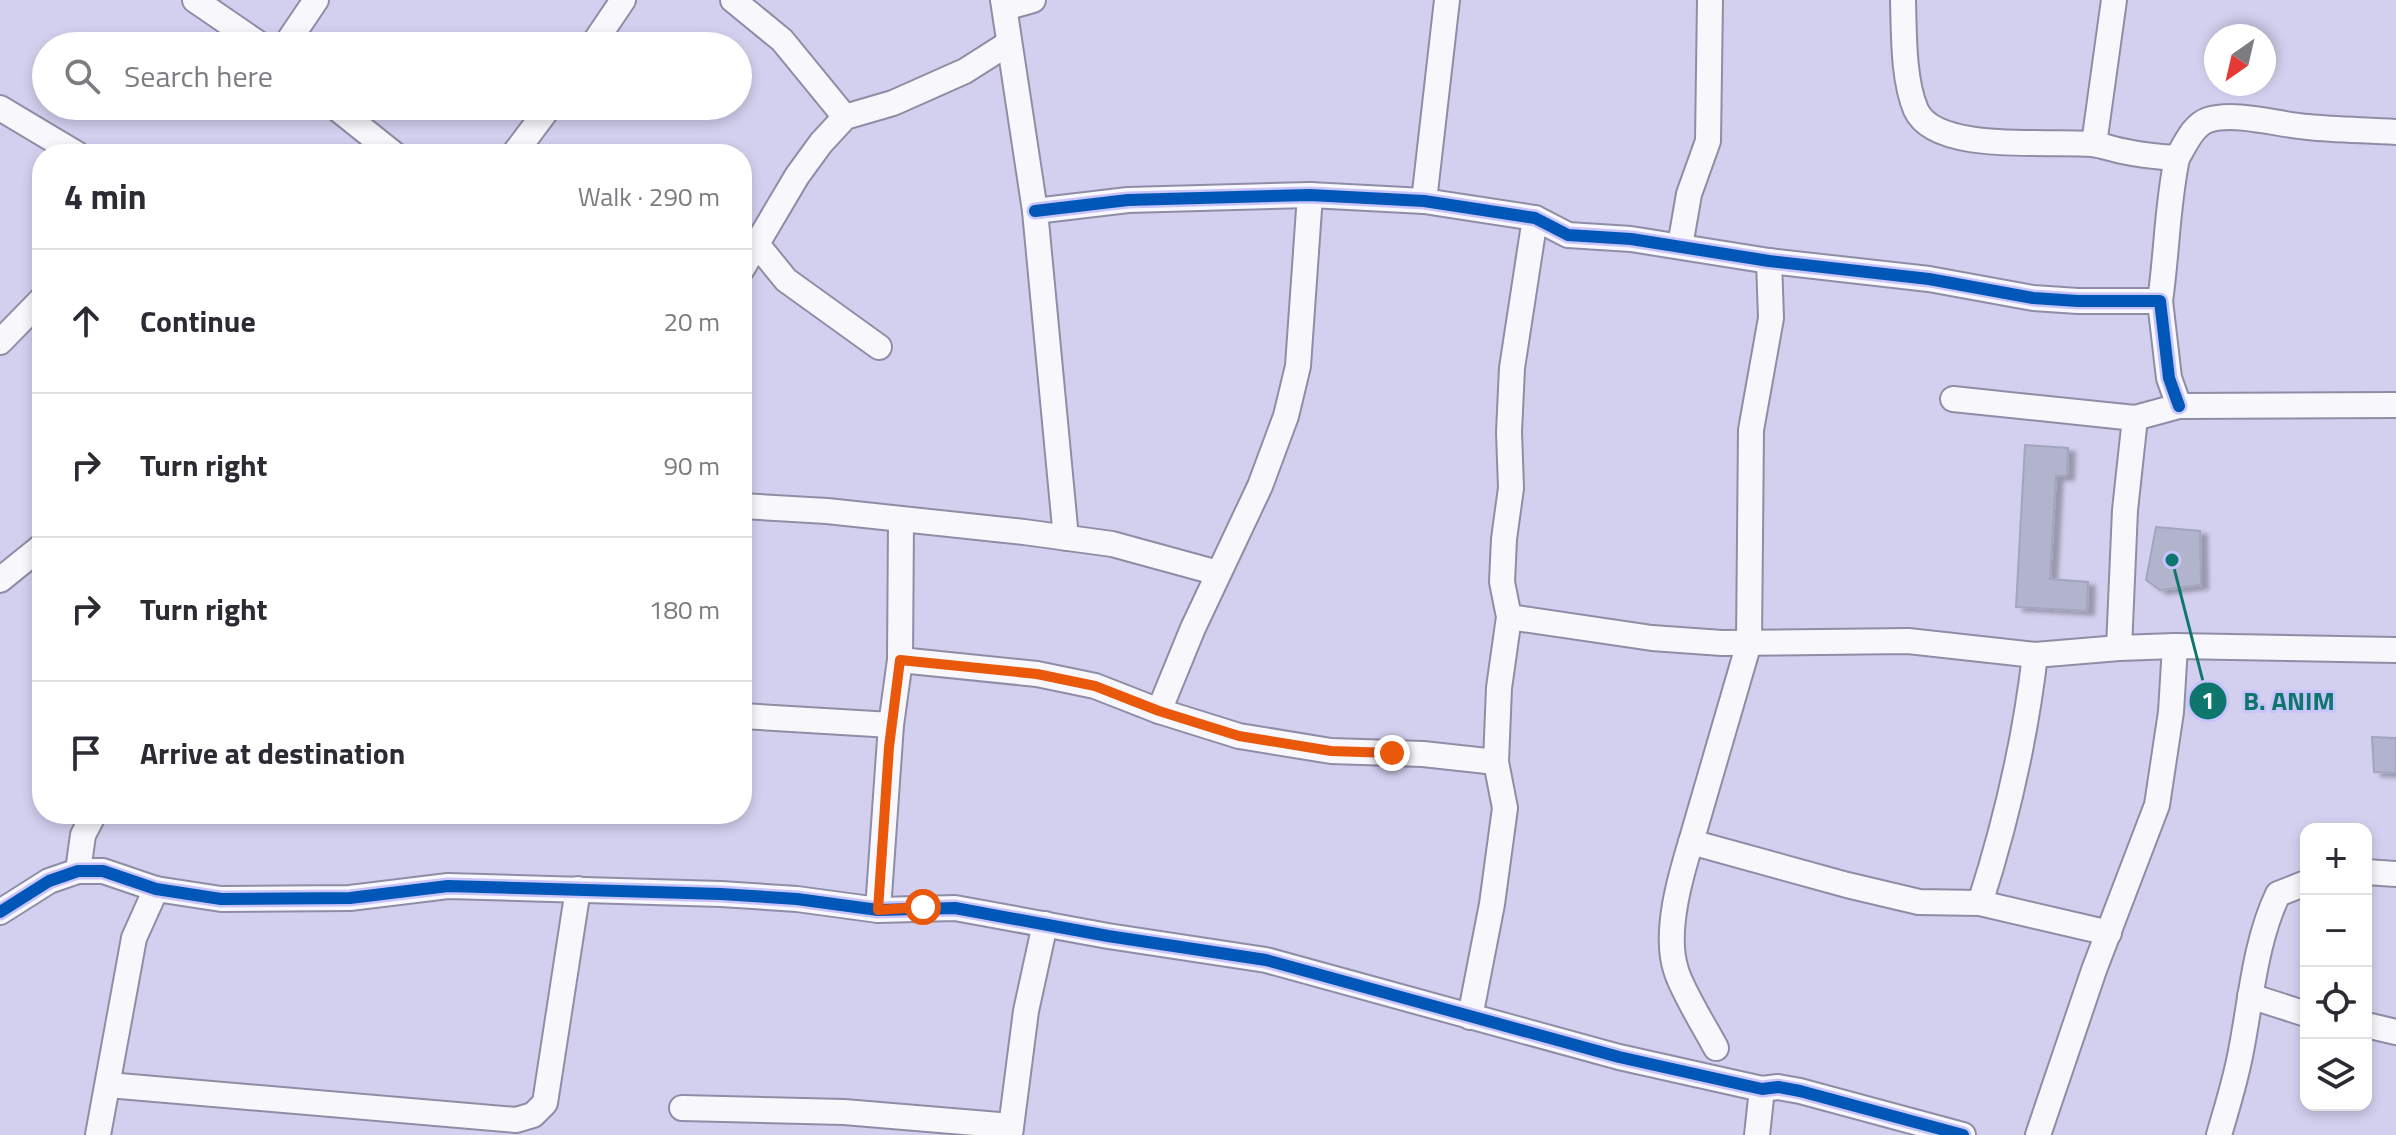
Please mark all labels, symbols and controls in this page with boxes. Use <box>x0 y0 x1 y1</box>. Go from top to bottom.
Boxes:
north arrow <box>2204 24 2276 96</box>
search box <box>32 32 752 120</box>
text: Search here <box>124 53 273 99</box>
icon: search <box>60 54 104 98</box>
text: 4 min <box>64 170 147 222</box>
text: Walk · 290 m <box>578 177 720 216</box>
text: Continue <box>140 298 256 344</box>
icon: ahead <box>64 299 108 343</box>
text: 20 m <box>663 302 720 341</box>
text: Turn right <box>140 442 268 488</box>
icon: right <box>64 443 108 487</box>
text: 90 m <box>663 446 720 485</box>
text: Turn right <box>140 586 268 632</box>
icon: right <box>64 587 108 631</box>
text: 180 m <box>649 590 720 629</box>
callout: B. ANIM <box>2188 676 2351 726</box>
text: B. ANIM <box>2243 681 2335 720</box>
text: 1 <box>2201 682 2215 718</box>
text: Arrive at destination <box>140 730 405 776</box>
icon: arrive <box>64 731 108 775</box>
route end <box>1374 735 1410 771</box>
map controls <box>2300 823 2372 1111</box>
button: + <box>2300 823 2372 895</box>
route start <box>905 889 941 925</box>
button: − <box>2300 895 2372 967</box>
button: locate <box>2300 967 2372 1039</box>
button: layers <box>2300 1039 2372 1111</box>

